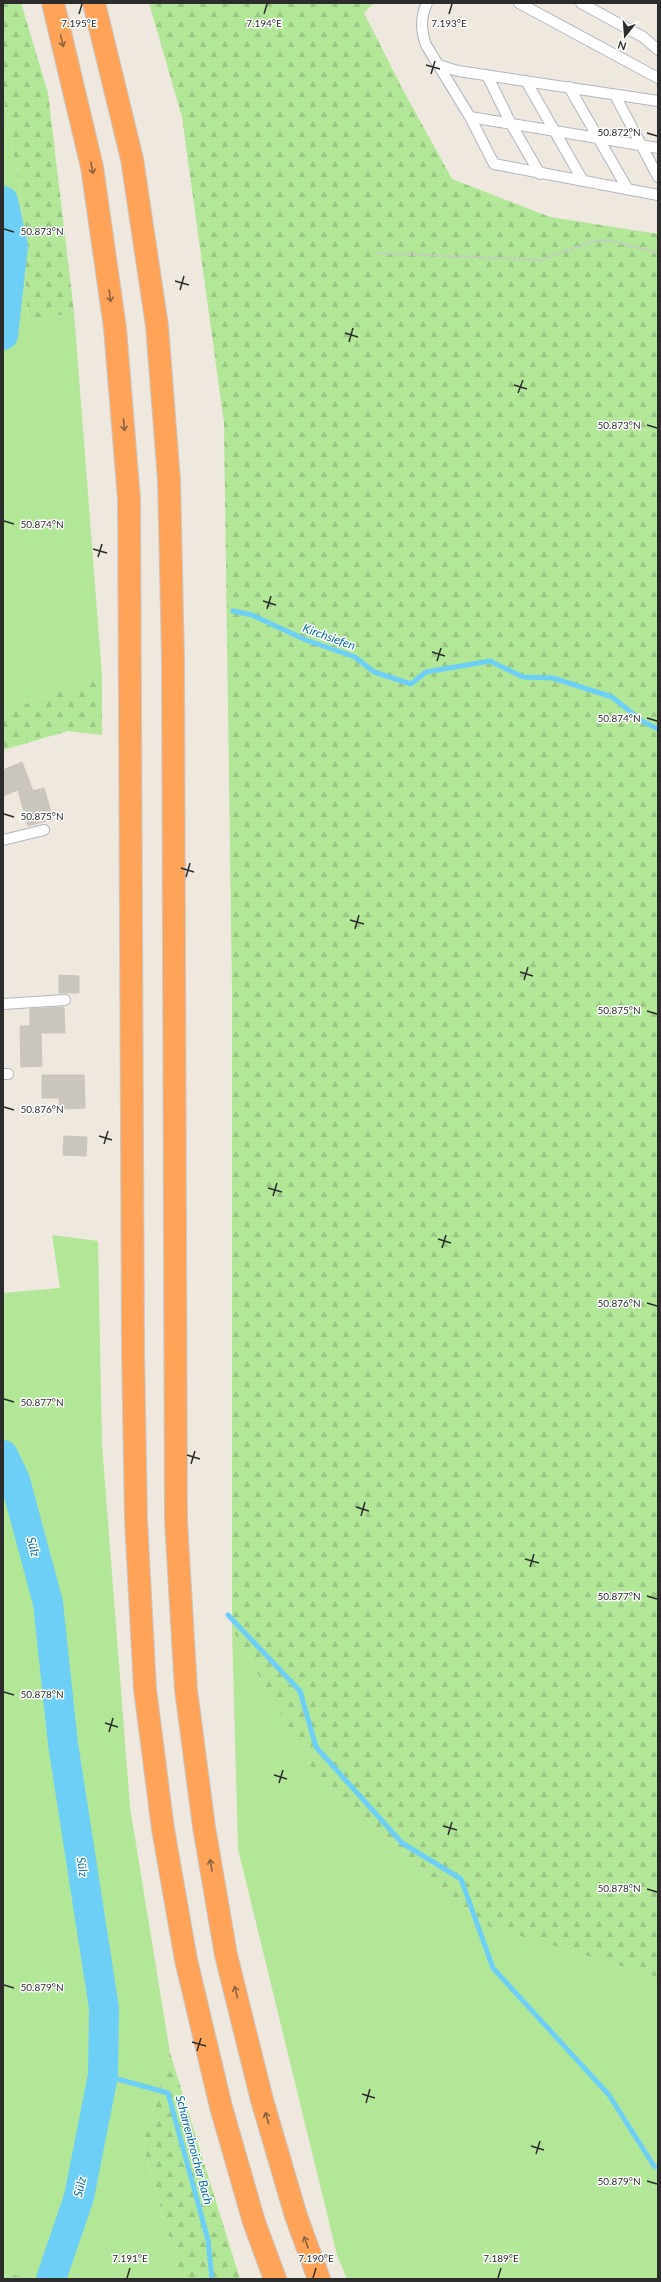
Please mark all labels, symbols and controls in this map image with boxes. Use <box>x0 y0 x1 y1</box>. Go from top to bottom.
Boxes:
north arrow <box>605 16 645 56</box>
text: 7.195°E <box>61 17 97 29</box>
text: 7.194°E <box>246 17 282 29</box>
text: 7.193°E <box>431 17 467 29</box>
one-way arrow <box>59 34 66 47</box>
text: N <box>616 39 628 53</box>
text: 50.872°N <box>597 126 641 138</box>
one-way arrow <box>88 161 96 174</box>
text: 50.873°N <box>20 225 64 237</box>
one-way arrow <box>106 289 114 302</box>
one-way arrow <box>121 418 128 431</box>
text: 50.873°N <box>597 419 641 431</box>
text: 50.874°N <box>20 518 64 530</box>
water label: Kirchsiefen <box>301 620 358 653</box>
text: 50.874°N <box>597 712 641 724</box>
text: 50.875°N <box>20 810 64 822</box>
text: 50.875°N <box>597 1004 641 1016</box>
text: 50.876°N <box>20 1103 64 1115</box>
text: 50.876°N <box>597 1297 641 1309</box>
text: 50.877°N <box>20 1396 64 1408</box>
water label: Sülz <box>24 1535 44 1559</box>
text: 50.877°N <box>597 1590 641 1602</box>
text: 50.878°N <box>20 1688 64 1700</box>
water label: Sülz <box>74 1856 92 1879</box>
one-way arrow <box>207 1858 215 1871</box>
text: 50.878°N <box>597 1882 641 1894</box>
text: 50.879°N <box>20 1981 64 1993</box>
one-way arrow <box>231 1986 239 1999</box>
water label: Scharrenbroicher Bach <box>173 2094 216 2206</box>
one-way arrow <box>263 2112 271 2125</box>
water label: Sülz <box>70 2175 89 2198</box>
text: 50.879°N <box>597 2175 641 2187</box>
one-way arrow <box>301 2237 309 2249</box>
text: 7.191°E <box>112 2252 148 2264</box>
text: 7.190°E <box>298 2252 334 2264</box>
text: 7.189°E <box>483 2252 519 2264</box>

